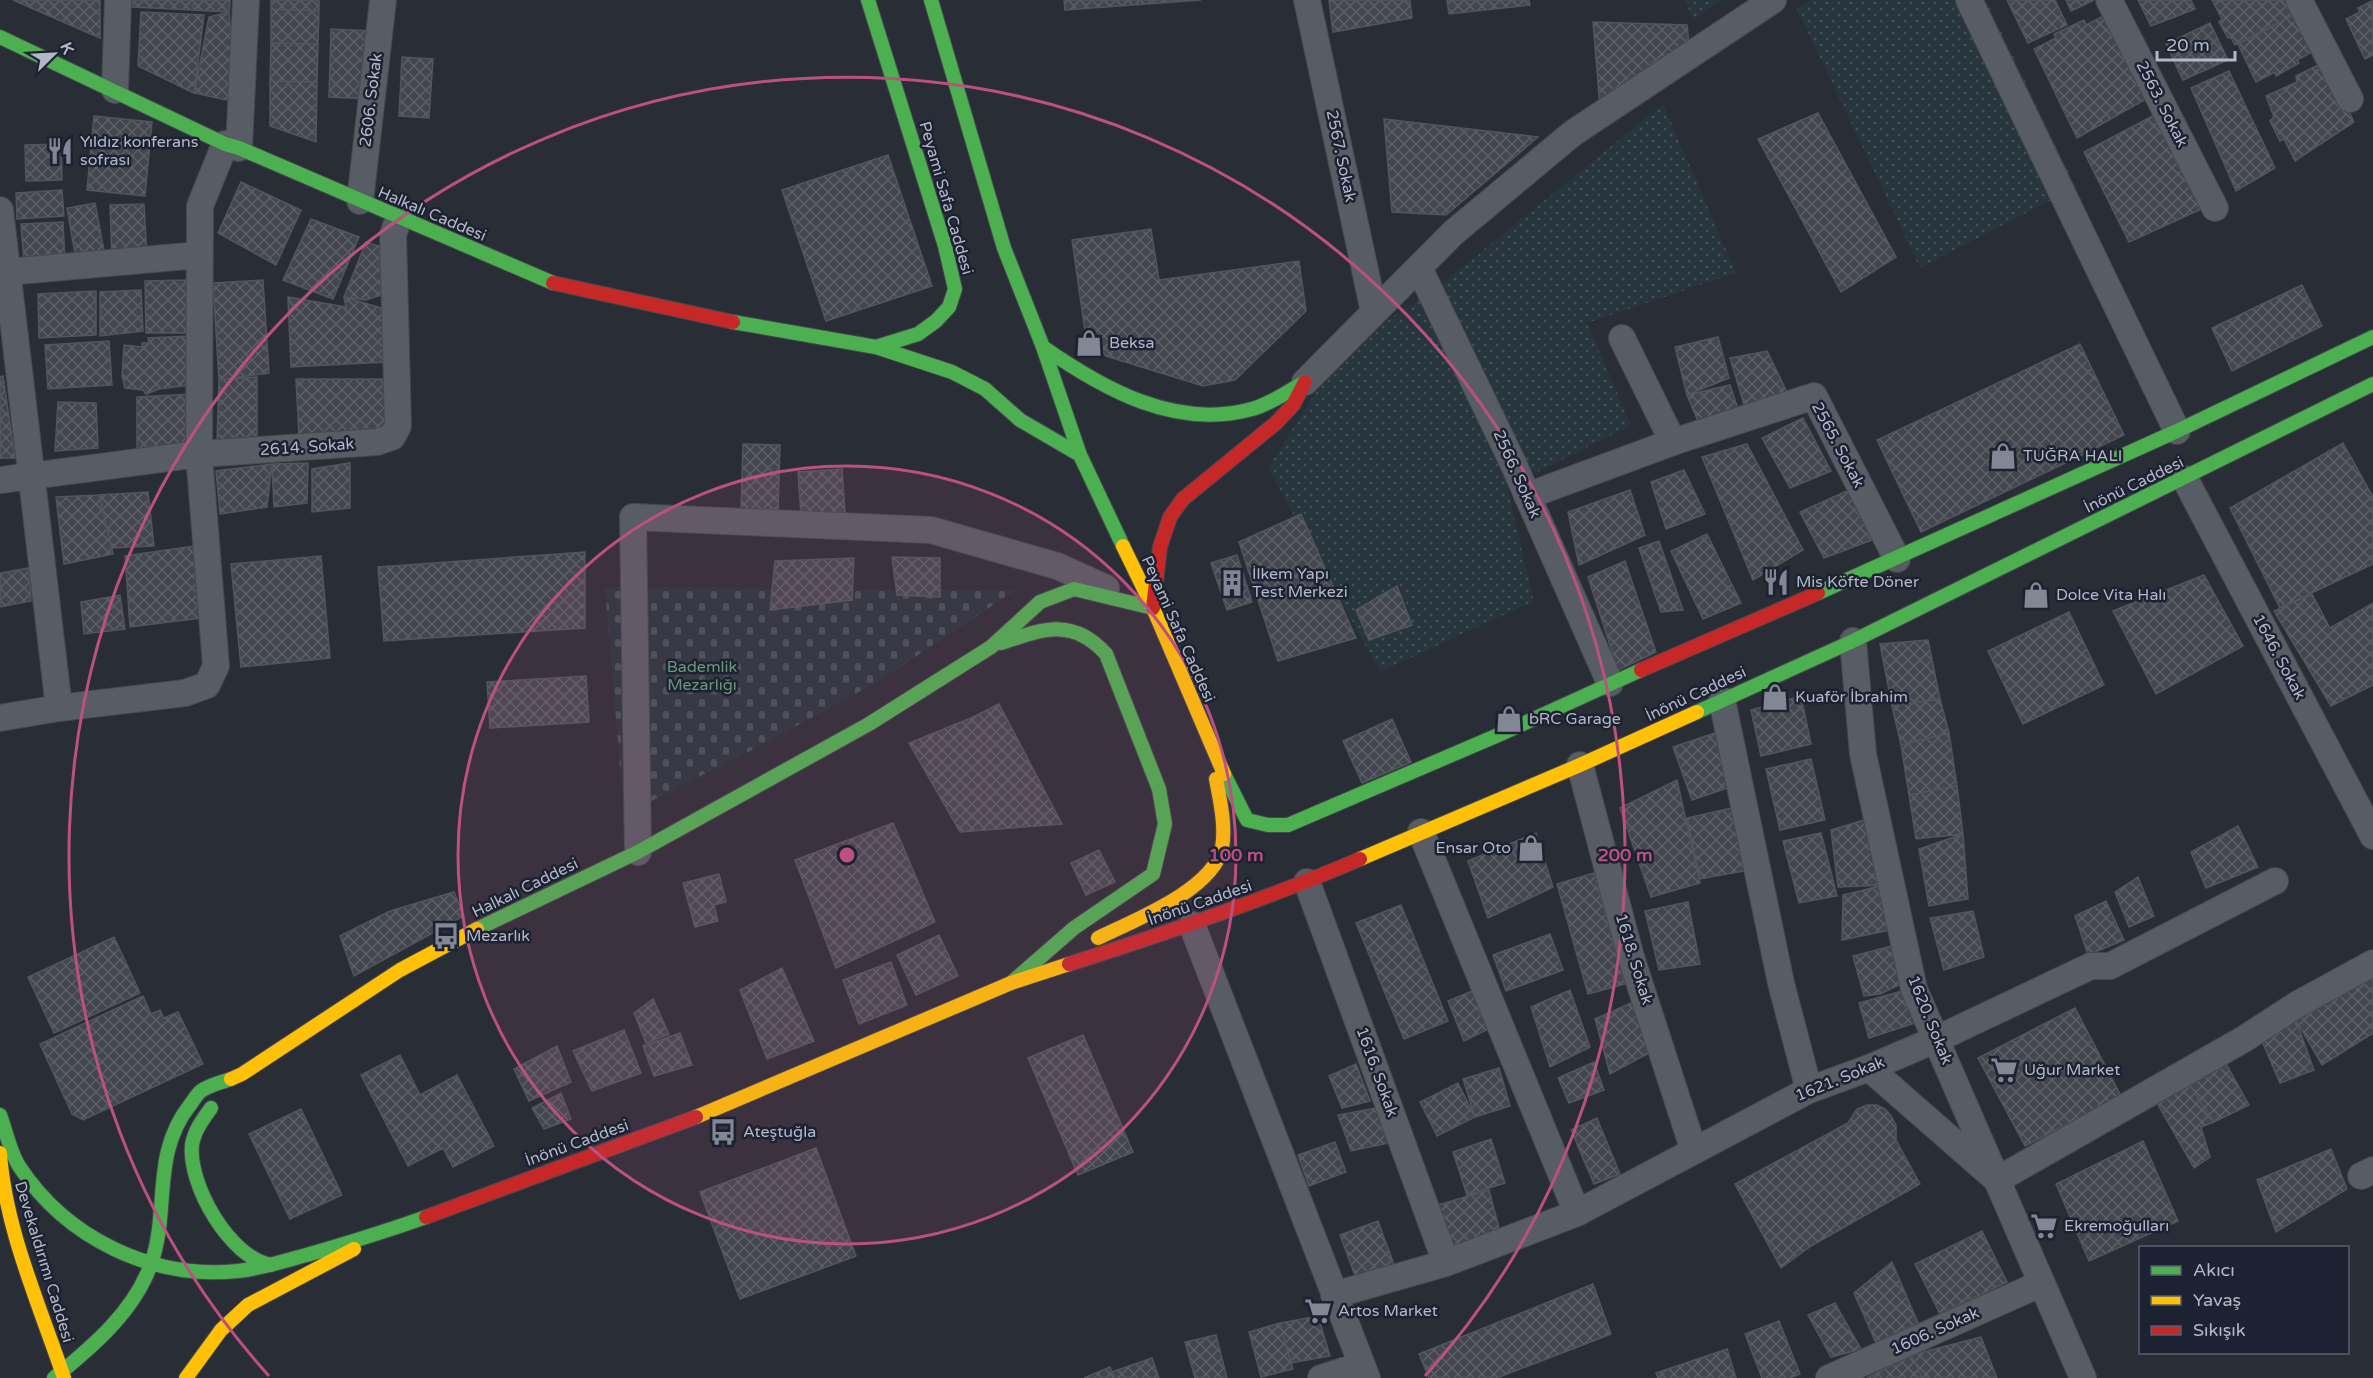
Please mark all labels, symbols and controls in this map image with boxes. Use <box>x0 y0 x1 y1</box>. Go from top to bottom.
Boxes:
north arrow <box>24 24 84 84</box>
scale bar <box>2157 24 2235 62</box>
text: 20 m <box>2166 34 2210 56</box>
text: K <box>55 39 78 58</box>
street label: 2606. Sokak <box>355 52 387 148</box>
street label: 2563. Sokak <box>2132 57 2192 151</box>
street label: 2567. Sokak <box>1321 108 1361 204</box>
street label: Peyami Safa Caddesi <box>915 119 977 277</box>
place label: Yıldız konferans sofrası <box>80 132 198 170</box>
restaurant icon: Yıldız konferans sofrası <box>45 136 75 166</box>
street label: Halkalı Caddesi <box>375 182 489 246</box>
shop icon: Beksa <box>1074 328 1104 358</box>
place label: Beksa <box>1109 333 1154 353</box>
street label: 2565. Sokak <box>1807 399 1869 492</box>
street label: 2566. Sokak <box>1489 427 1545 521</box>
street label: 2614. Sokak <box>259 434 355 460</box>
shop icon: TUĞRA HALI <box>1988 441 2018 471</box>
place label: TUĞRA HALI <box>2023 446 2122 466</box>
street label: İnönü Caddesi <box>2081 452 2187 518</box>
street label: Peyami Safa Caddesi <box>1137 553 1219 705</box>
place label: İlkem Yapı Test Merkezi <box>1252 564 1348 602</box>
restaurant icon: Mis Köfte Döner <box>1761 567 1791 597</box>
building icon: İlkem Yapı Test Merkezi <box>1217 568 1247 598</box>
place label: Mis Köfte Döner <box>1796 572 1920 592</box>
shop icon: Dolce Vita Halı <box>2021 580 2051 610</box>
place label: Dolce Vita Halı <box>2056 585 2166 605</box>
street label: 1646. Sokak <box>2248 611 2310 704</box>
park label: Bademlik Mezarlığı <box>667 657 738 695</box>
street label: İnönü Caddesi <box>1643 662 1749 726</box>
shop icon: Kuaför İbrahim <box>1760 682 1790 712</box>
place label: Kuaför İbrahim <box>1795 687 1908 707</box>
shop icon: bRC Garage <box>1494 704 1524 734</box>
place label: bRC Garage <box>1529 709 1621 729</box>
shop icon: Ensar Oto <box>1516 833 1546 863</box>
place label: Ensar Oto <box>1435 838 1511 858</box>
text: 100 m <box>1208 844 1264 866</box>
text: 200 m <box>1597 844 1653 866</box>
centre of rings <box>837 845 857 865</box>
street label: Halkalı Caddesi <box>469 854 581 922</box>
street label: İnönü Caddesi <box>1145 876 1255 930</box>
street label: 1618. Sokak <box>1611 911 1657 1007</box>
bus stop icon: Mezarlık <box>431 921 461 951</box>
place label: Mezarlık <box>466 926 530 946</box>
street label: 1620. Sokak <box>1903 973 1957 1068</box>
street label: 1616. Sokak <box>1351 1024 1403 1120</box>
street label: 1621. Sokak <box>1793 1052 1888 1106</box>
supermarket icon: Uğur Market <box>1989 1055 2019 1085</box>
place label: Uğur Market <box>2024 1060 2120 1080</box>
street label: İnönü Caddesi <box>523 1115 631 1171</box>
bus stop icon: Ateştuğla <box>708 1117 738 1147</box>
place label: Ateştuğla <box>743 1122 816 1142</box>
street label: Devekaldırımı Caddesi <box>10 1179 78 1345</box>
supermarket icon: Ekremoğulları <box>2029 1211 2059 1241</box>
place label: Ekremoğulları <box>2064 1216 2169 1236</box>
legend <box>2139 1246 2349 1354</box>
text: Akıcı <box>2193 1259 2235 1281</box>
text: Yavaş <box>2193 1289 2241 1311</box>
supermarket icon: Artos Market <box>1303 1296 1333 1326</box>
place label: Artos Market <box>1338 1301 1438 1321</box>
street label: 1606. Sokak <box>1888 1303 1982 1359</box>
text: Sıkışık <box>2193 1319 2246 1341</box>

